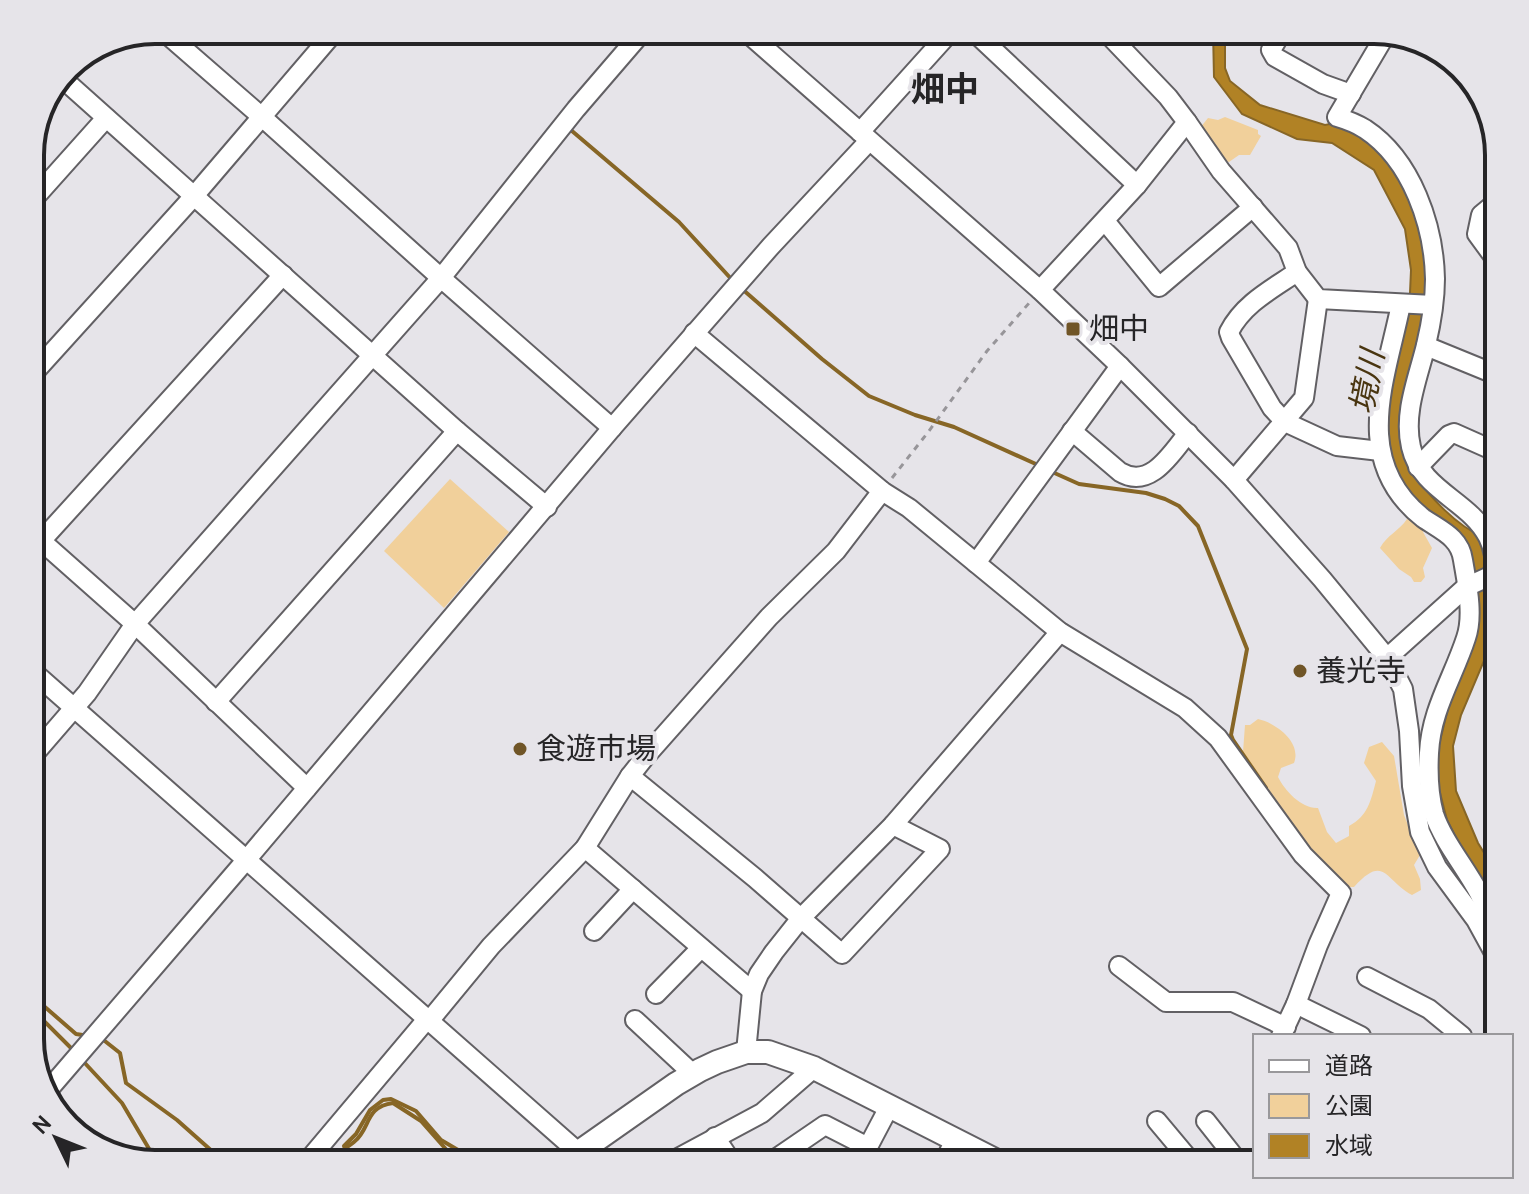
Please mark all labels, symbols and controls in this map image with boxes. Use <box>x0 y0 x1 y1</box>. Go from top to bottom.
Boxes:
district label: 畑中 <box>911 68 979 110</box>
place label: 畑中 <box>1089 310 1149 347</box>
marker: 畑中 <box>1064 320 1082 338</box>
water label: 境川 <box>1341 344 1392 417</box>
place label: 養光寺 <box>1316 652 1406 689</box>
marker: 養光寺 <box>1291 662 1309 680</box>
place label: 食遊市場 <box>536 730 656 767</box>
marker: 食遊市場 <box>511 740 529 758</box>
legend <box>1253 1034 1513 1178</box>
text: 道路 <box>1325 1051 1373 1080</box>
text: 公園 <box>1325 1091 1373 1120</box>
north arrow <box>16 1098 96 1178</box>
text: N <box>27 1110 57 1140</box>
text: 水域 <box>1325 1131 1373 1160</box>

